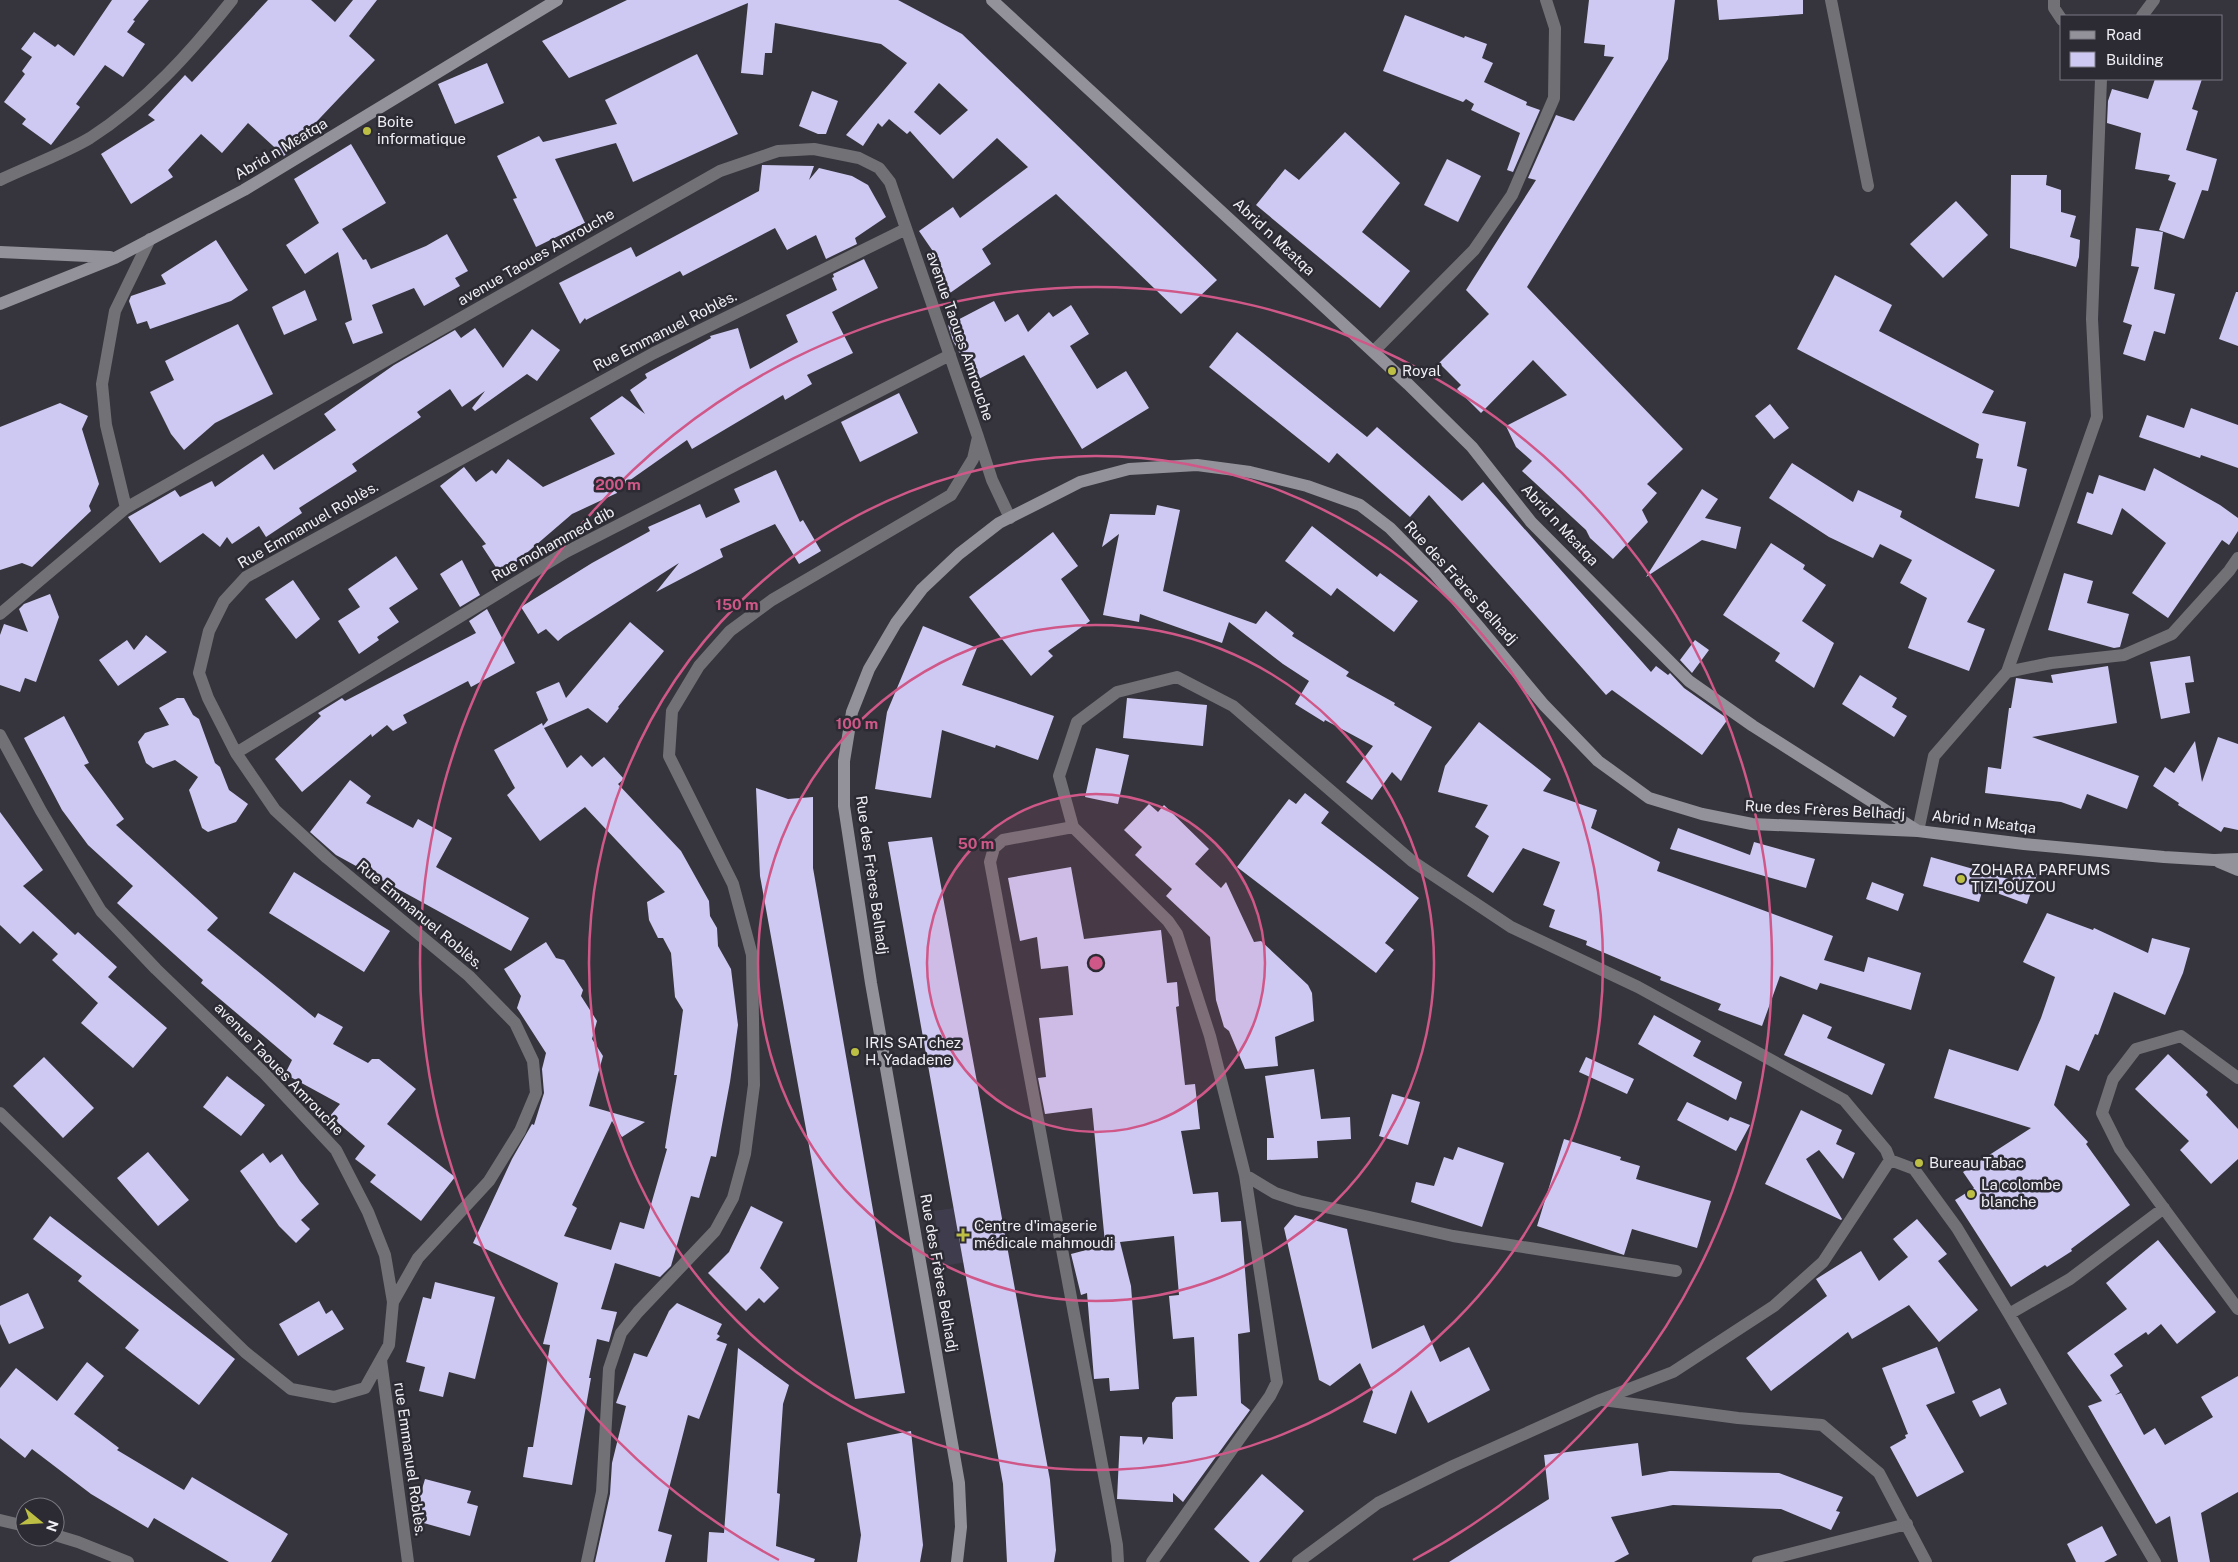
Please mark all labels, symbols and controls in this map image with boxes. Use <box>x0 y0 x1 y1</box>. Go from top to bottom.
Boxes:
legend <box>2060 15 2223 80</box>
text: Road <box>2106 26 2142 43</box>
text: Building <box>2106 51 2164 68</box>
place label: Boite informatique <box>377 113 466 147</box>
street label: Abrid n Mɛatqa <box>231 114 330 183</box>
marker: Boite informatique <box>361 125 373 137</box>
street label: Abrid n Mɛatqa <box>1230 195 1319 279</box>
street label: avenue Taoues Amrouche <box>454 205 617 308</box>
street label: avenue Taoues Amrouche <box>923 249 998 423</box>
street label: Rue Emmanuel Roblès. <box>590 287 739 374</box>
place label: Royal <box>1402 362 1441 379</box>
marker: Royal <box>1386 365 1398 377</box>
text: 200 m <box>595 476 641 493</box>
street label: Rue Emmanuel Roblès. <box>235 477 381 572</box>
street label: Abrid n Mɛatqa <box>1518 480 1602 569</box>
street label: Rue mohammed dib <box>488 503 617 584</box>
street label: Rue des Frères Belhadj <box>1401 517 1521 648</box>
text: 150 m <box>715 596 759 613</box>
text: 100 m <box>836 715 878 732</box>
street label: Rue des Frères Belhadj <box>853 794 892 956</box>
street label: Rue des Frères Belhadj <box>1744 797 1906 822</box>
street label: Abrid n Mɛatqa <box>1931 807 2037 836</box>
text: 50 m <box>958 835 994 852</box>
street label: Rue Emmanuel Roblès. <box>354 857 487 972</box>
place label: ZOHARA PARFUMS TIZI-OUZOU <box>1971 861 2110 895</box>
marker: ZOHARA PARFUMS TIZI-OUZOU <box>1955 873 1967 885</box>
centre of rings <box>1087 954 1105 972</box>
street label: avenue Taoues Amrouche <box>211 999 347 1139</box>
place label: IRIS SAT chez H. Yadadene <box>865 1034 961 1068</box>
marker: IRIS SAT chez H. Yadadene <box>849 1046 861 1058</box>
place label: Bureau Tabac <box>1929 1154 2024 1171</box>
marker: Bureau Tabac <box>1913 1157 1925 1169</box>
place label: La colombe blanche <box>1981 1176 2061 1210</box>
marker: La colombe blanche <box>1965 1188 1977 1200</box>
street label: Rue des Frères Belhadj <box>917 1192 962 1353</box>
place label: Centre d'imagerie médicale mahmoudi <box>974 1217 1114 1251</box>
marker: Centre d'imagerie médicale mahmoudi <box>956 1228 970 1242</box>
street label: rue Emmanuel Roblès. <box>391 1381 430 1537</box>
north arrow <box>15 1497 65 1547</box>
text: N <box>43 1518 62 1534</box>

